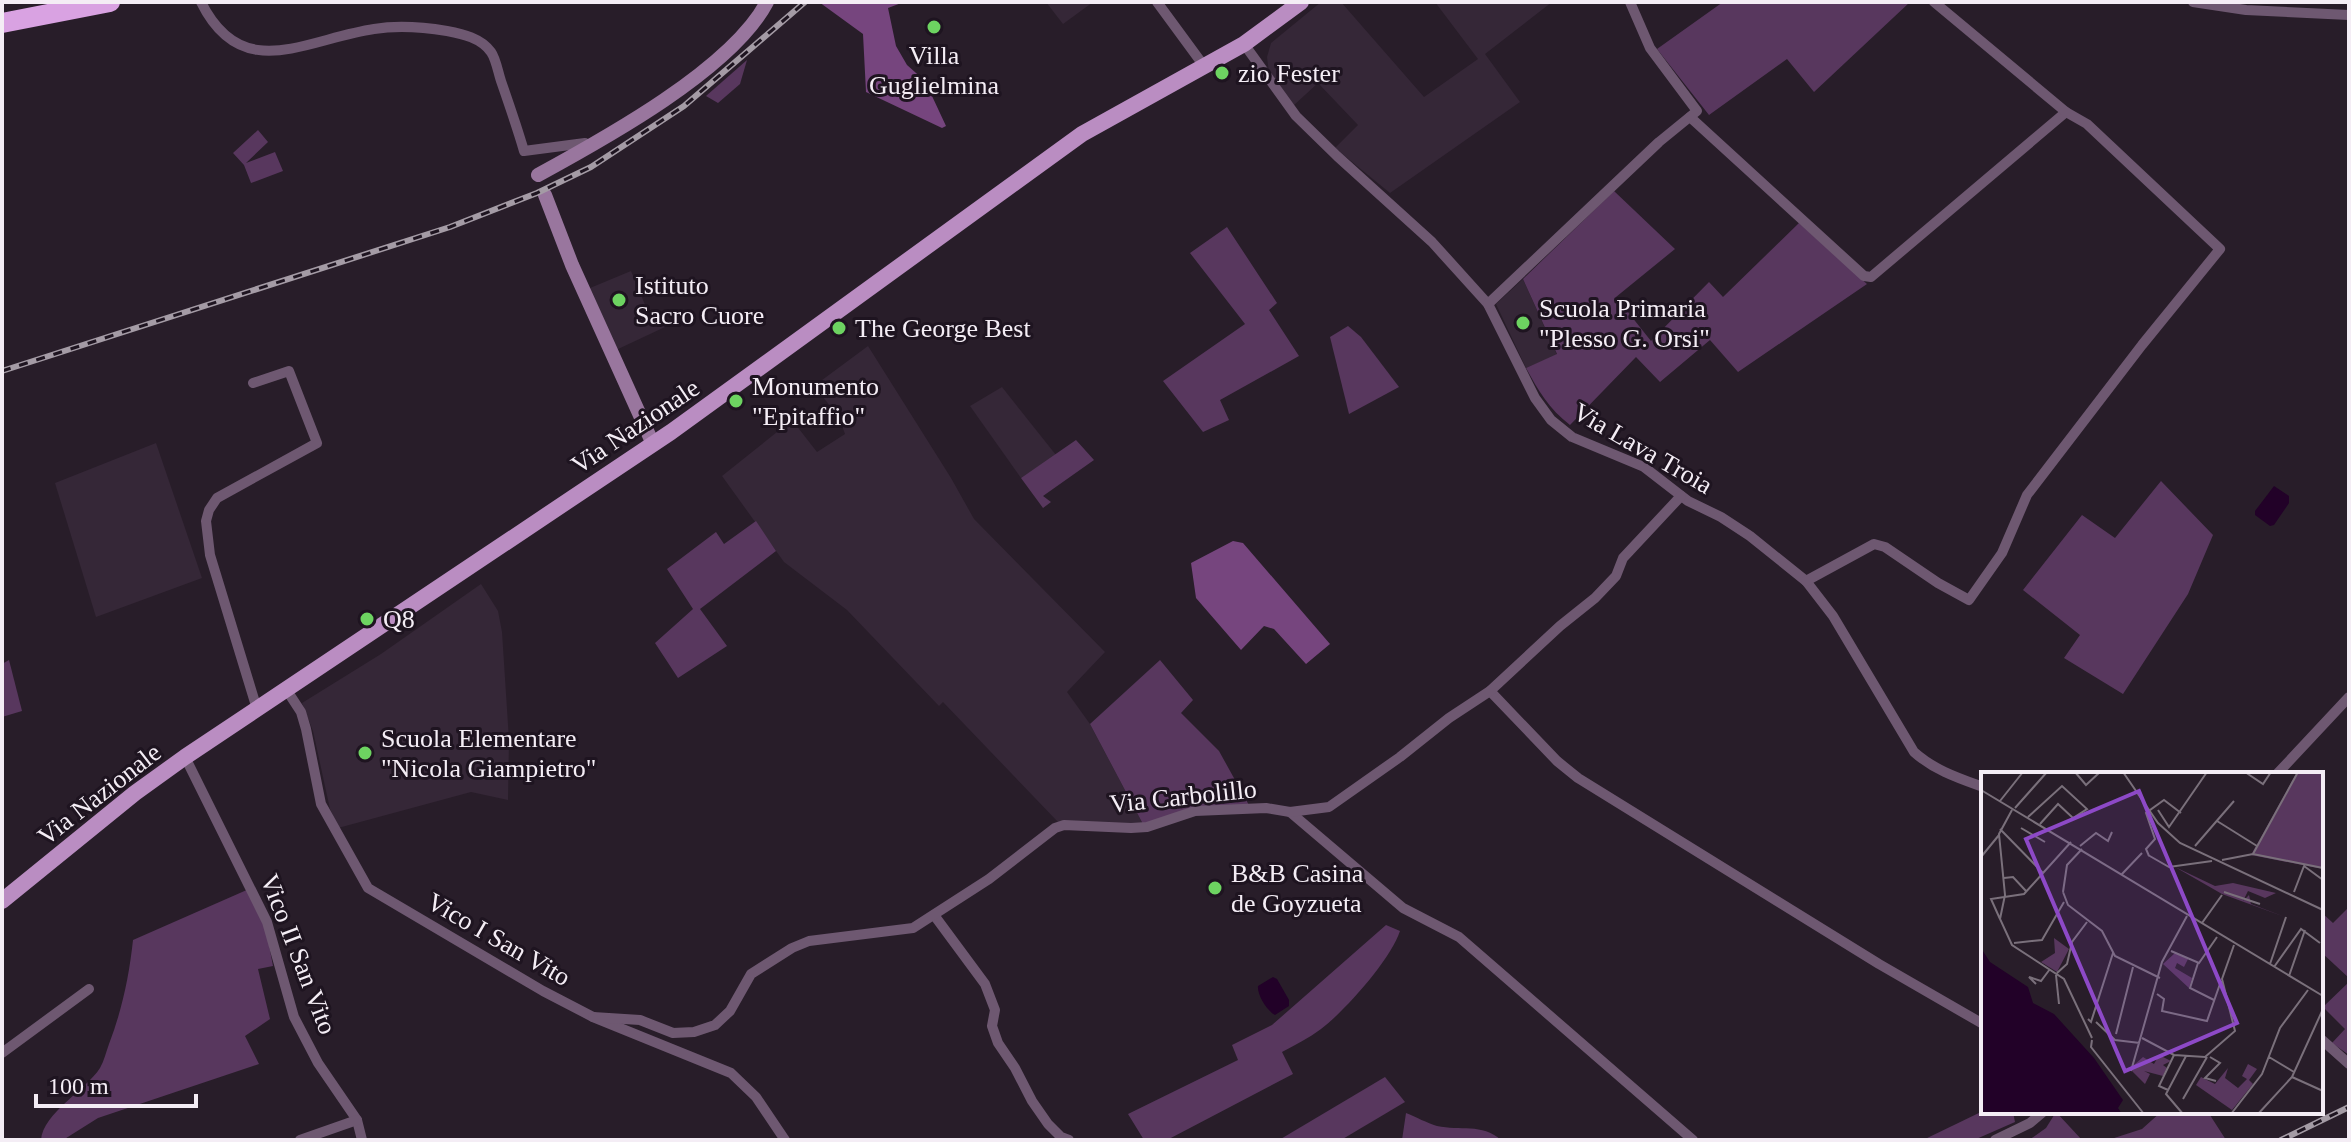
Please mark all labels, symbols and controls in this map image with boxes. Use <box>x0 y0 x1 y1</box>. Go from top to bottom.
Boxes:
marker: Villa Guglielmina <box>925 18 943 36</box>
place label: Villa Guglielmina <box>869 41 999 100</box>
place label: zio Fester <box>1238 59 1340 88</box>
marker: zio Fester <box>1213 64 1231 82</box>
place label: Istituto Sacro Cuore <box>635 271 764 330</box>
marker: Istituto Sacro Cuore <box>610 291 628 309</box>
place label: Scuola Primaria "Plesso G. Orsi" <box>1539 294 1710 353</box>
place label: The George Best <box>855 314 1031 343</box>
marker: Scuola Primaria "Plesso G. Orsi" <box>1514 314 1532 332</box>
marker: The George Best <box>830 319 848 337</box>
place label: Monumento "Epitaffio" <box>752 372 879 431</box>
street label: Via Nazionale <box>566 373 705 480</box>
marker: Monumento "Epitaffio" <box>727 392 745 410</box>
street label: Via Lava Troia <box>1568 397 1718 500</box>
place label: Q8 <box>383 605 415 634</box>
marker: Q8 <box>358 610 376 628</box>
place label: Scuola Elementare "Nicola Giampietro" <box>381 724 596 783</box>
street label: Via Nazionale <box>32 737 166 851</box>
marker: Scuola Elementare "Nicola Giampietro" <box>356 744 374 762</box>
inset map <box>1981 772 2323 1114</box>
street label: Via Carbolillo <box>1108 774 1258 819</box>
place label: B&B Casina de Goyzueta <box>1231 859 1364 918</box>
street label: Vico II San Vito <box>255 870 342 1038</box>
marker: B&B Casina de Goyzueta <box>1206 879 1224 897</box>
street label: Vico I San Vito <box>422 887 575 992</box>
scale bar <box>36 1058 196 1108</box>
text: 100 m <box>48 1073 109 1099</box>

